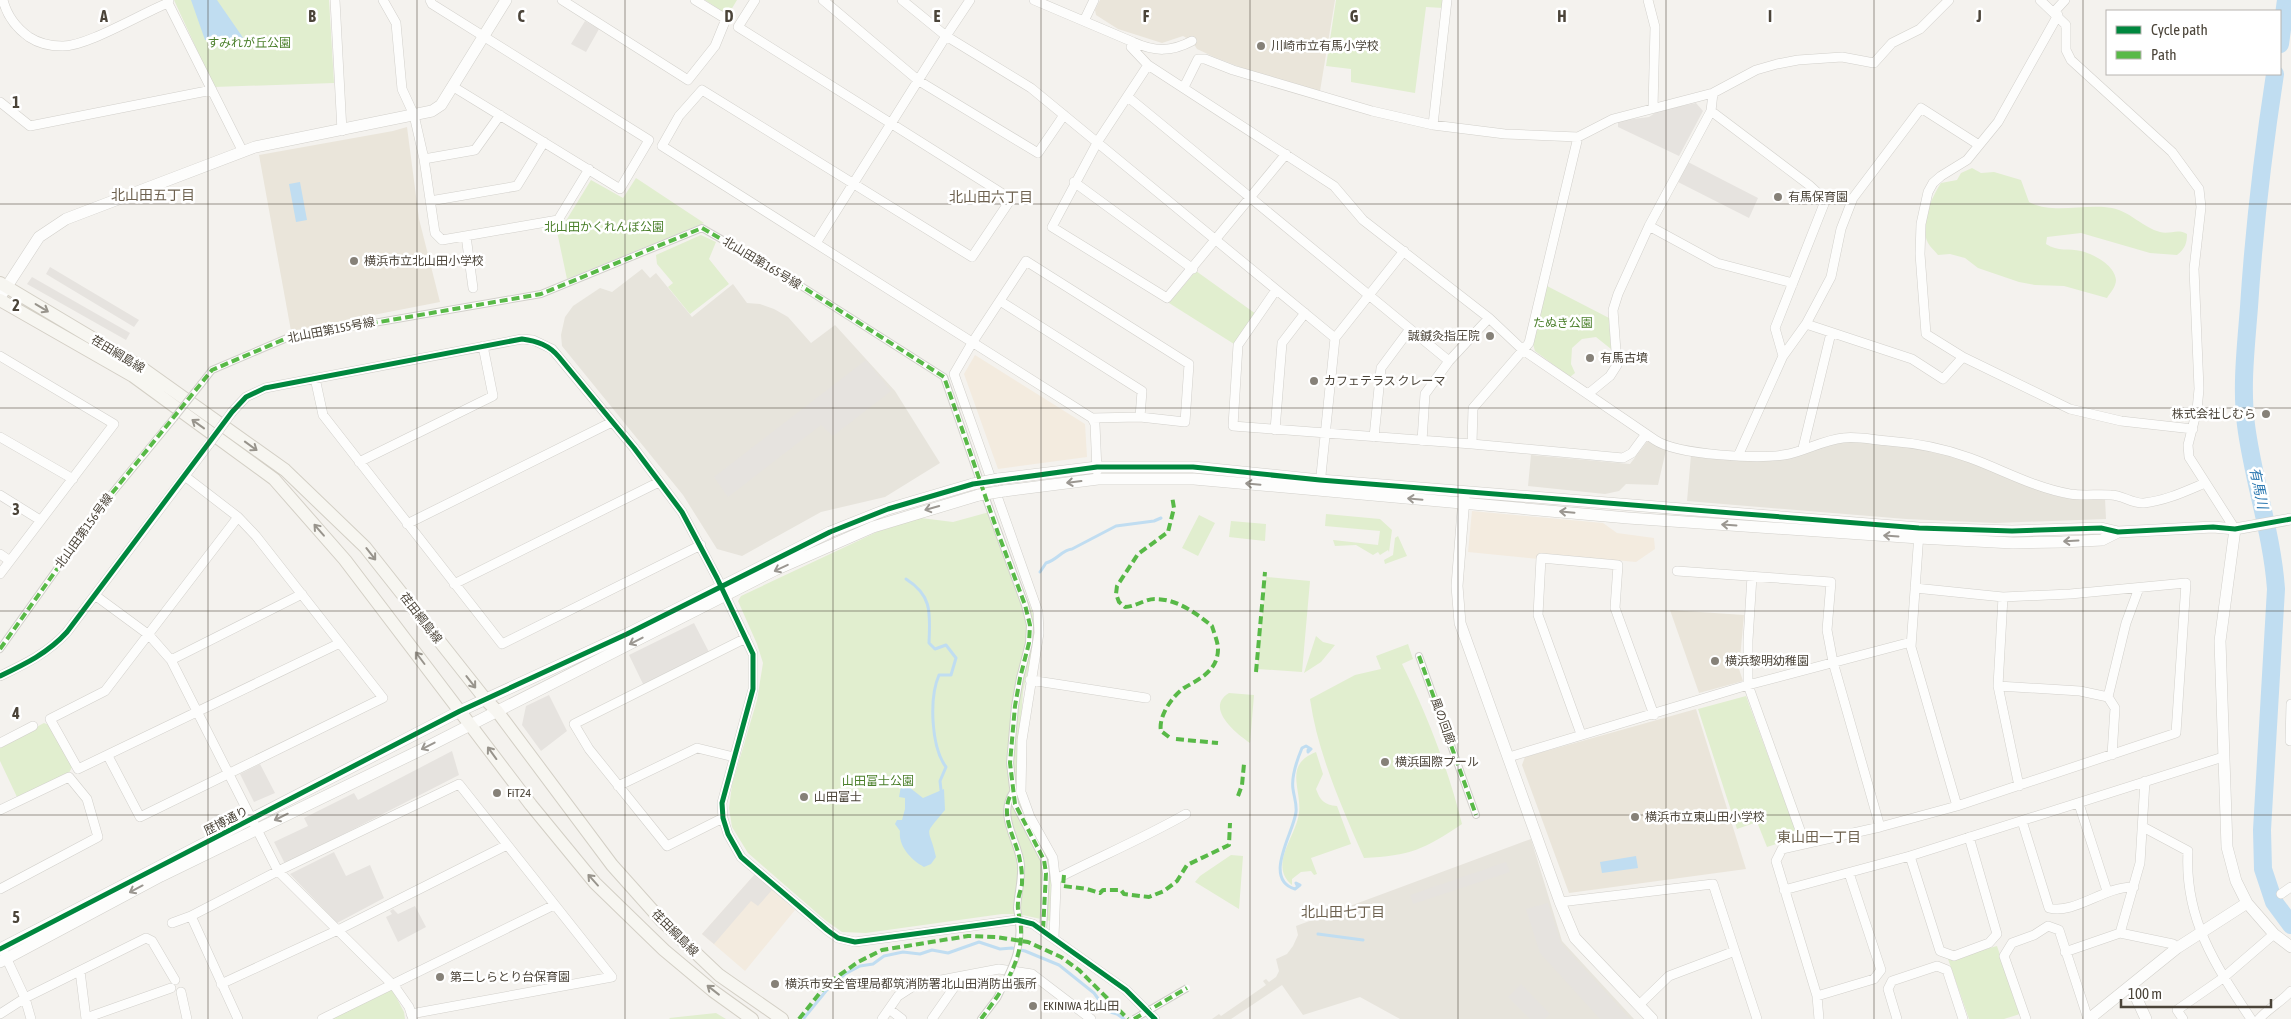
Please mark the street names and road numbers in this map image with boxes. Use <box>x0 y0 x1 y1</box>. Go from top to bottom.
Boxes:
street label: 北山田第165号線 <box>720 234 804 292</box>
street label: 北山田第155号線 <box>286 315 376 345</box>
street label: 荏田綱島線 <box>89 333 147 375</box>
street label: 北山田第156号線 <box>52 491 116 571</box>
street label: 荏田綱島線 <box>397 590 445 646</box>
street label: 風の回廊 <box>1428 696 1458 746</box>
street label: 歴博通り <box>201 804 251 838</box>
street label: 荏田綱島線 <box>649 907 701 959</box>

